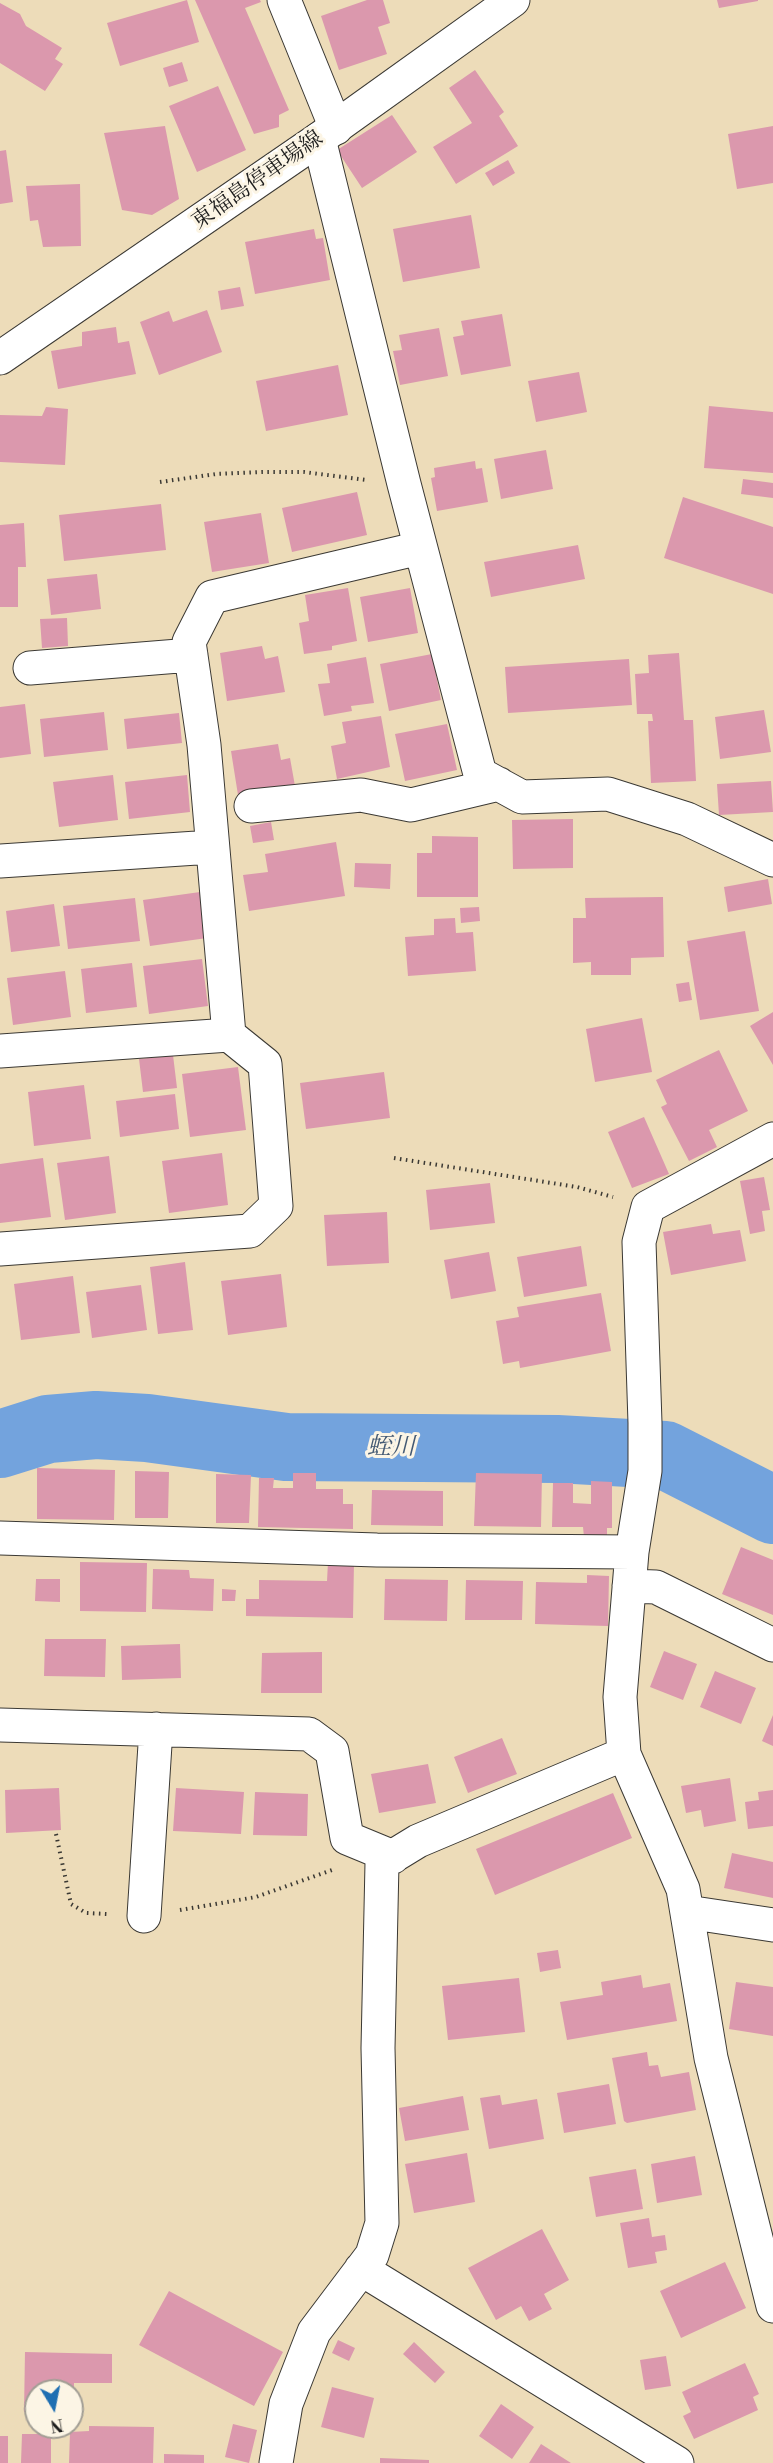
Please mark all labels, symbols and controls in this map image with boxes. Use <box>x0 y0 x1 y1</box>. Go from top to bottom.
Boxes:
street label: 東福島停車場線 <box>187 126 329 236</box>
water label: 蛭川 <box>367 1434 415 1462</box>
north arrow <box>24 2379 84 2439</box>
text: N <box>49 2414 65 2436</box>

